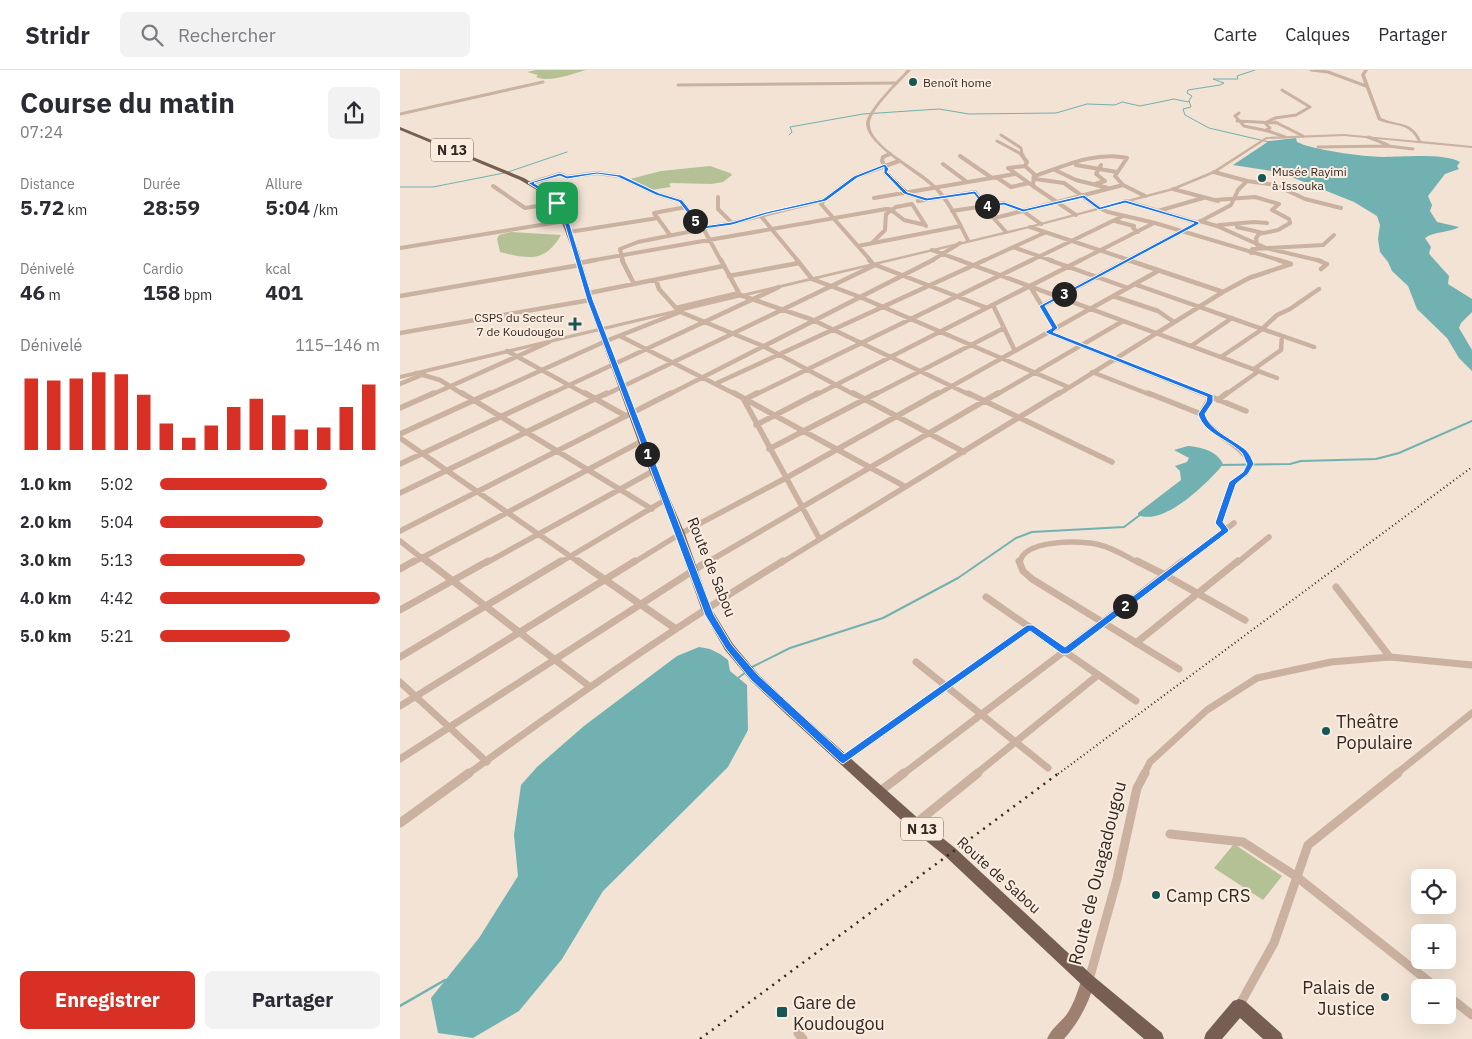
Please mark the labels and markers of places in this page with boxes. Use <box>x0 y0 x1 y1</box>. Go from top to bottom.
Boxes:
place label: Benoît home <box>923 75 992 90</box>
marker: Benoît home <box>907 76 919 88</box>
place label: Musée Rayimi à Issouka <box>1272 164 1347 193</box>
marker: Musée Rayimi à Issouka <box>1256 172 1268 184</box>
pin <box>536 182 578 224</box>
pin: 4 <box>974 194 1000 218</box>
pin: 5 <box>682 208 708 234</box>
pin: 3 <box>1052 282 1076 306</box>
place label: CSPS du Secteur 7 de Koudougou <box>474 310 565 339</box>
marker: CSPS du Secteur 7 de Koudougou <box>568 317 582 331</box>
pin: 1 <box>634 442 660 466</box>
pin: 2 <box>1112 594 1138 618</box>
place label: Theâtre Populaire <box>1336 710 1413 754</box>
marker: Theâtre Populaire <box>1320 725 1332 737</box>
place label: Camp CRS <box>1166 884 1250 907</box>
marker: Camp CRS <box>1150 889 1162 901</box>
place label: Palais de Justice <box>1302 976 1375 1020</box>
place label: Gare de Koudougou <box>793 991 885 1035</box>
marker: Palais de Justice <box>1379 991 1391 1003</box>
marker: Gare de Koudougou <box>775 1005 789 1019</box>

